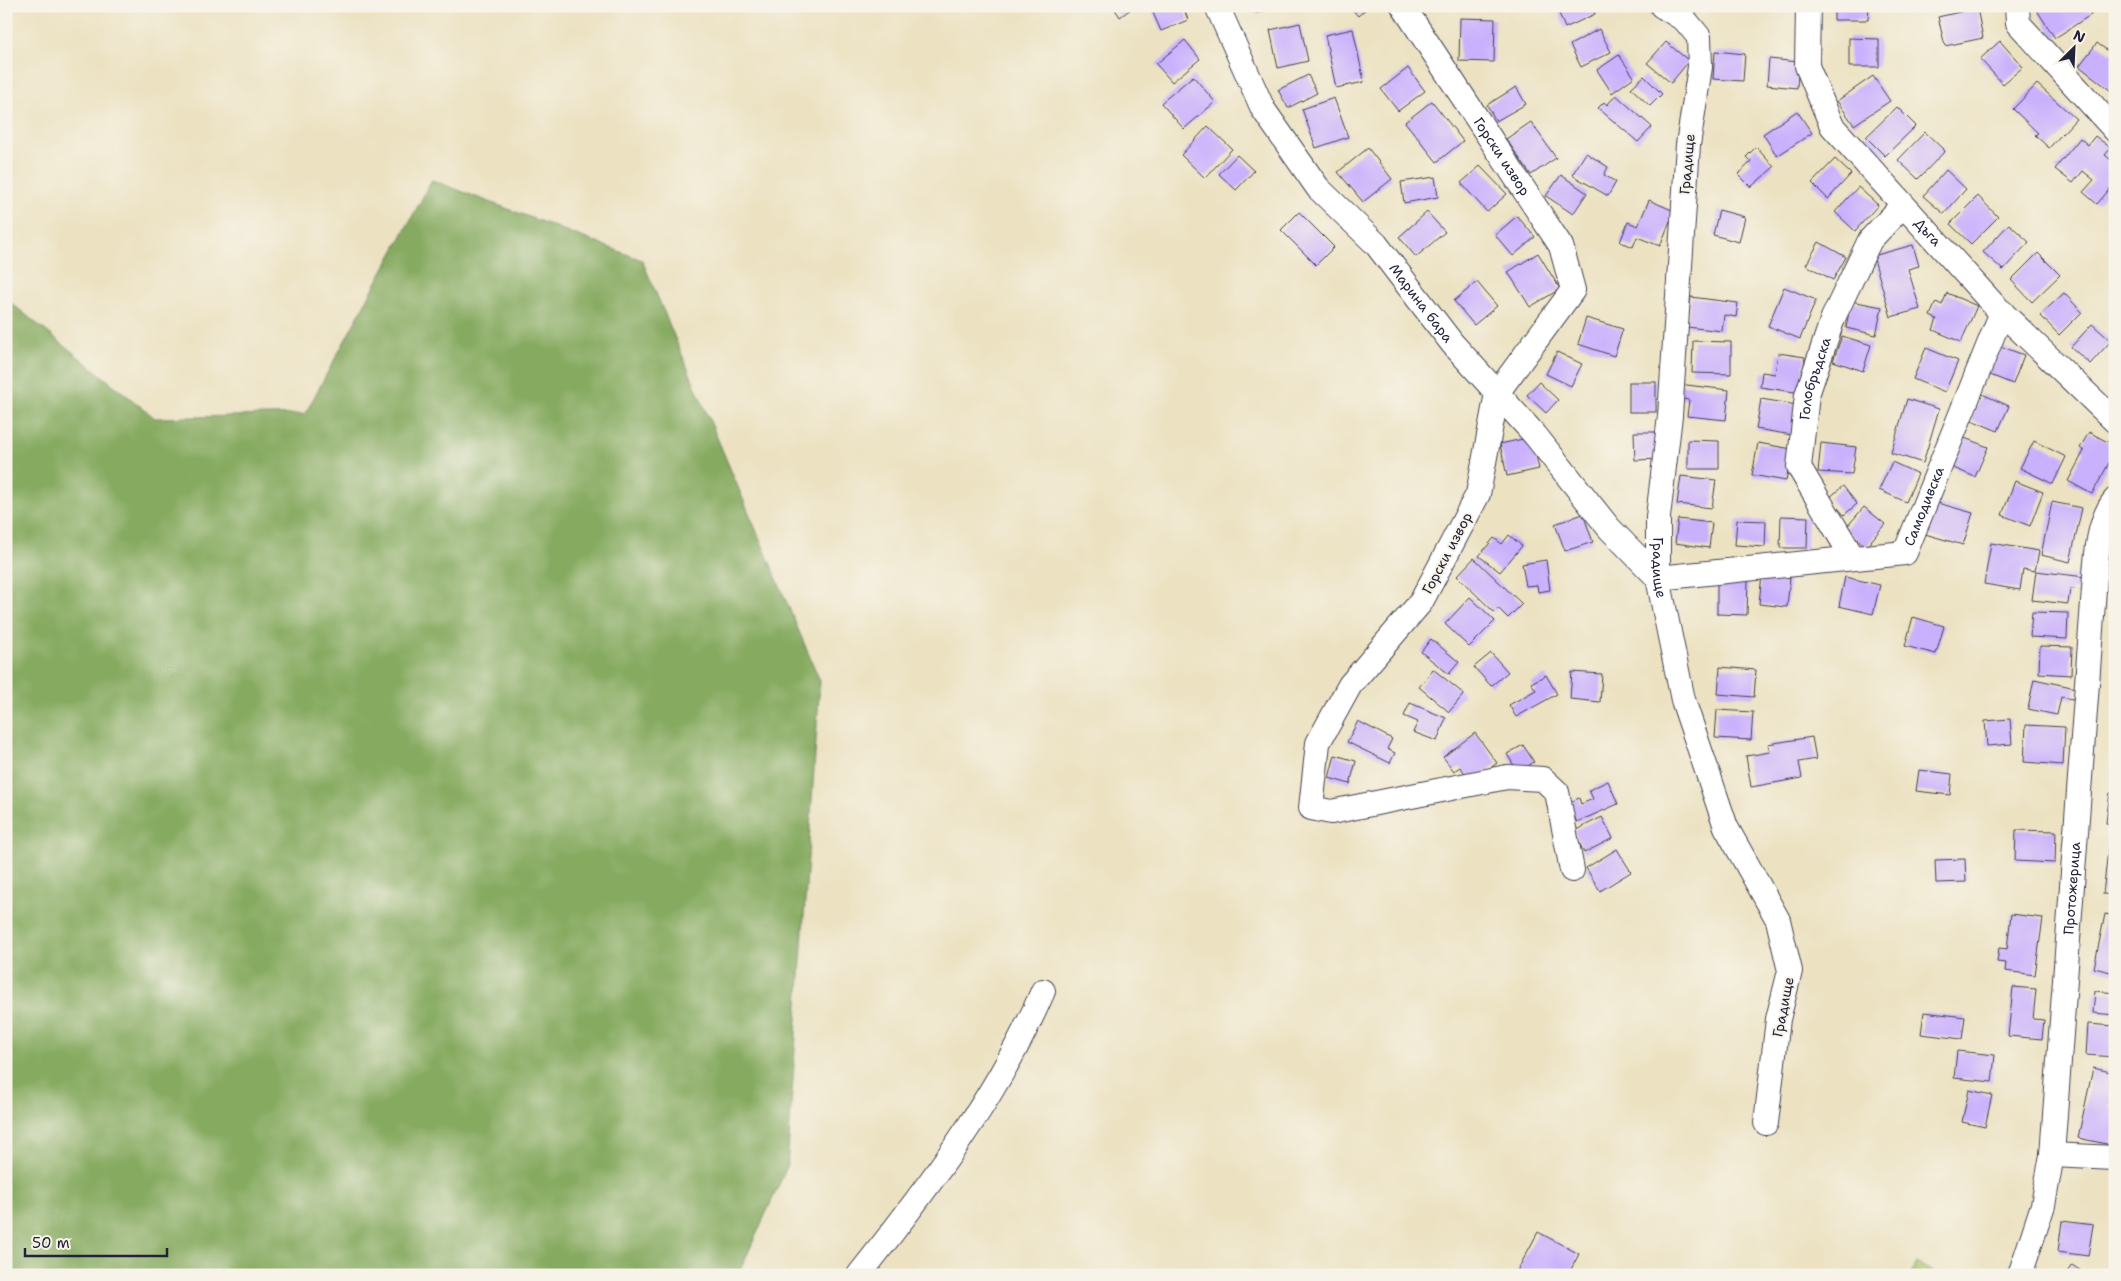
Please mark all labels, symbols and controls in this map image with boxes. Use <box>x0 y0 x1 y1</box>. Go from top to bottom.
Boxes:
north arrow <box>2048 22 2098 72</box>
text: N <box>2071 26 2088 47</box>
street label: Горски извор <box>1470 114 1534 199</box>
street label: Градище <box>1675 133 1699 195</box>
street label: Дъга <box>1910 214 1946 250</box>
street label: Марина бара <box>1385 260 1457 346</box>
street label: Голобръдска <box>1795 334 1835 421</box>
street label: Самодивска <box>1900 464 1948 549</box>
street label: Горски извор <box>1418 509 1476 597</box>
street label: Градище <box>1649 537 1671 600</box>
street label: Протожерица <box>2059 841 2084 935</box>
street label: Градище <box>1768 975 1798 1039</box>
scale bar <box>25 1226 168 1258</box>
text: 50 m <box>32 1233 70 1253</box>

